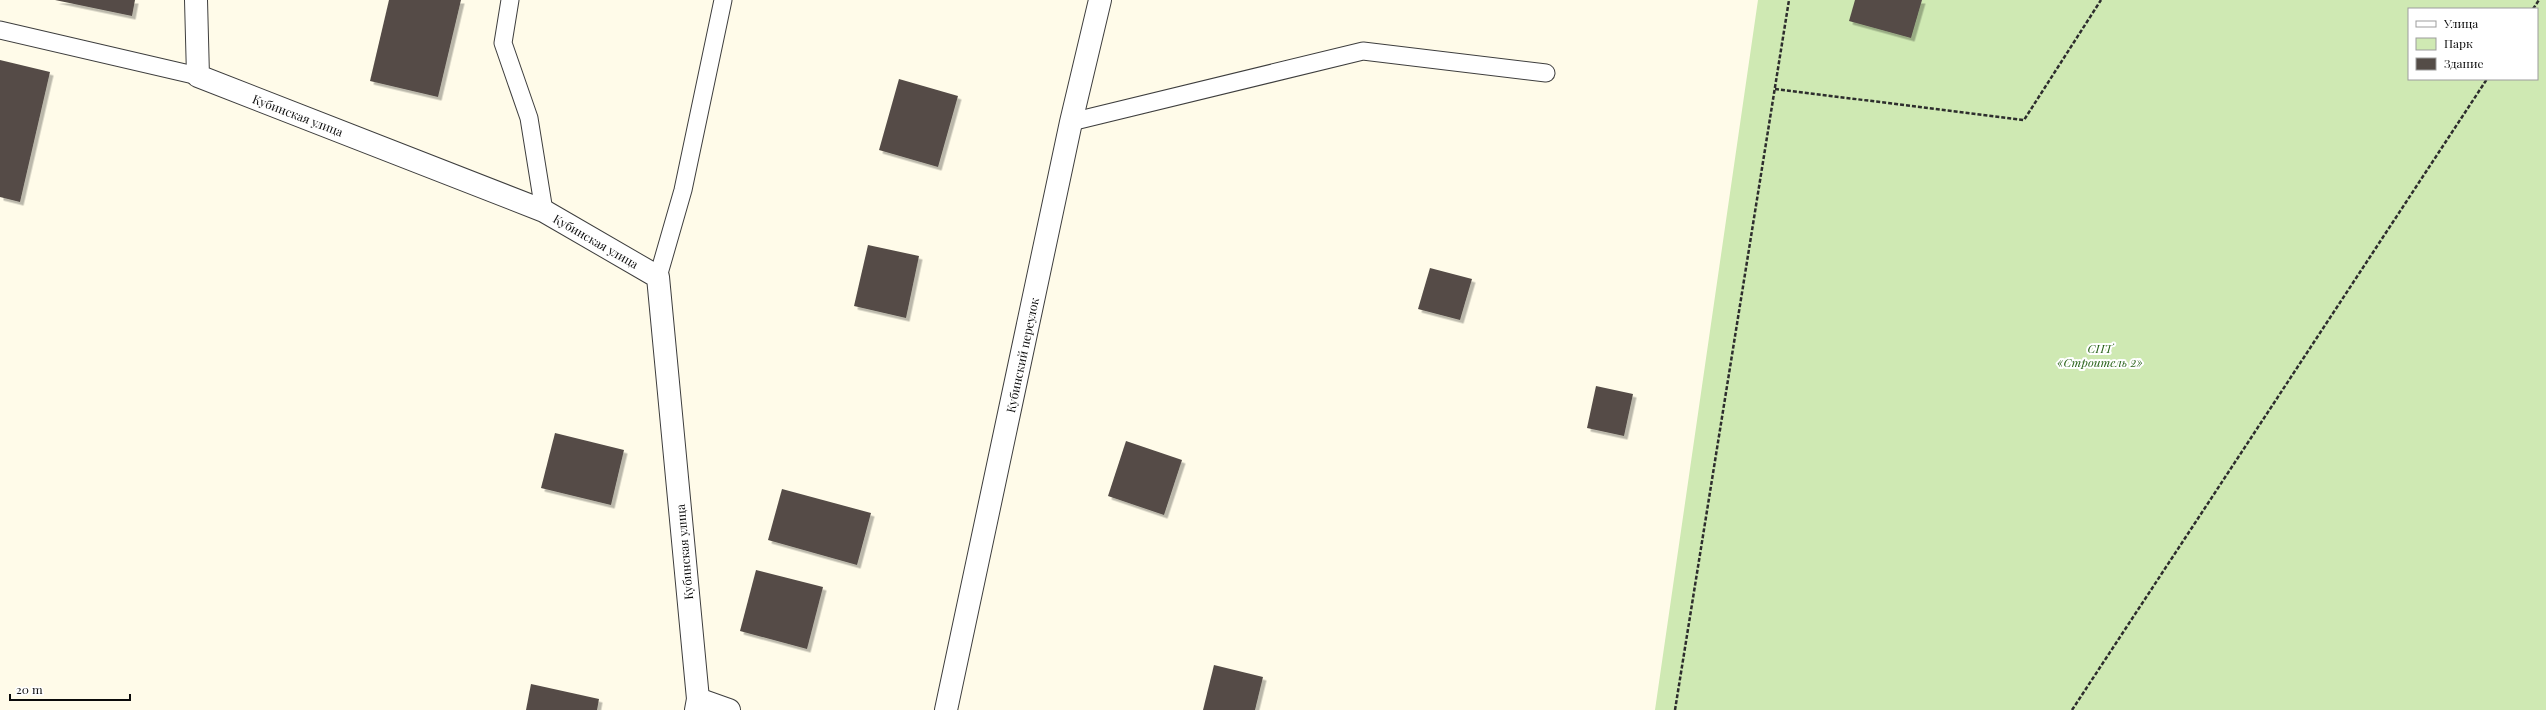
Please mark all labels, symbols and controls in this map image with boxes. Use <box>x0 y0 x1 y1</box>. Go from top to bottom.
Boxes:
legend <box>2408 8 2538 80</box>
text: Улица <box>2443 15 2478 31</box>
text: Парк <box>2444 35 2473 51</box>
text: Здание <box>2444 55 2484 71</box>
street label: Кубинская улица <box>250 90 346 140</box>
street label: Кубинская улица <box>551 210 642 272</box>
street label: Кубинский переулок <box>1002 296 1042 414</box>
park label: СНТ «Строитель 2» <box>2057 340 2143 370</box>
street label: Кубинская улица <box>672 504 696 600</box>
scale bar <box>10 676 130 702</box>
text: 20 m <box>16 681 43 697</box>

